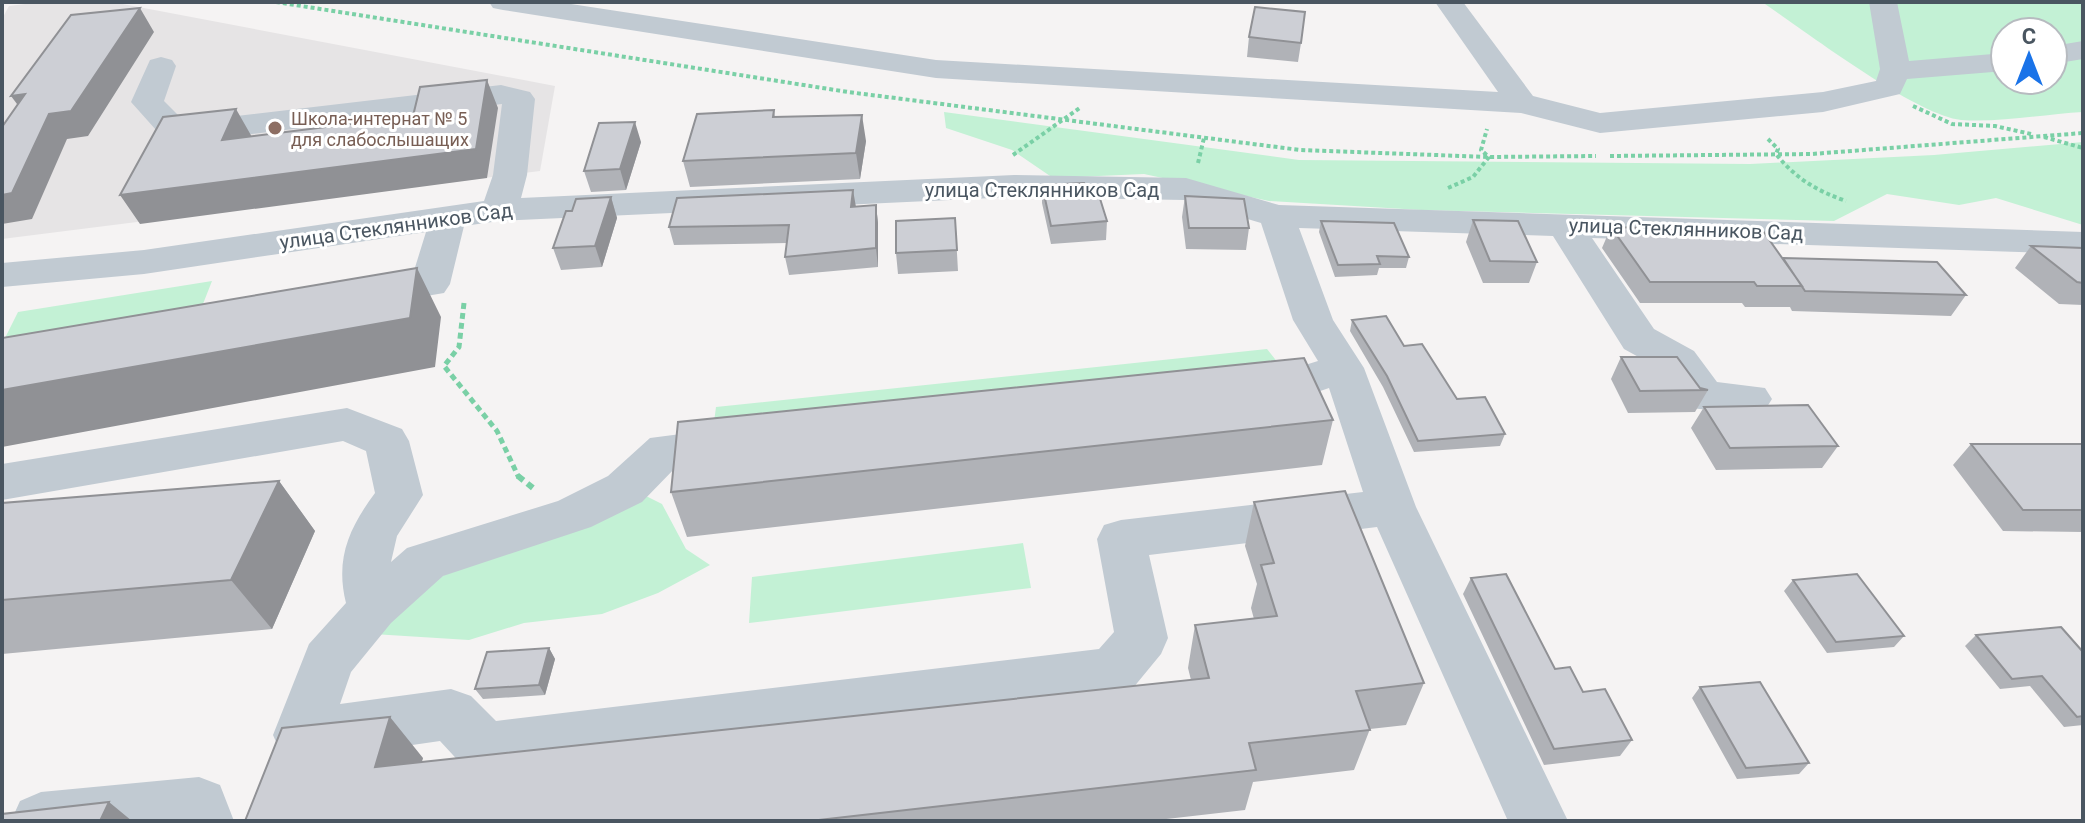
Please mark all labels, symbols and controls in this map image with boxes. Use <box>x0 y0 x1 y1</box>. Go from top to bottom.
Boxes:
north arrow <box>1989 16 2069 96</box>
text: С <box>2022 24 2036 49</box>
place label: Школа-интернат № 5 для слабослышащих <box>291 108 469 150</box>
marker: Школа-интернат № 5 для слабослышащих <box>266 119 284 137</box>
street label: улица Стеклянников Сад <box>925 178 1159 202</box>
street label: улица Стеклянников Сад <box>278 198 514 254</box>
street label: улица Стеклянников Сад <box>1568 213 1804 245</box>

